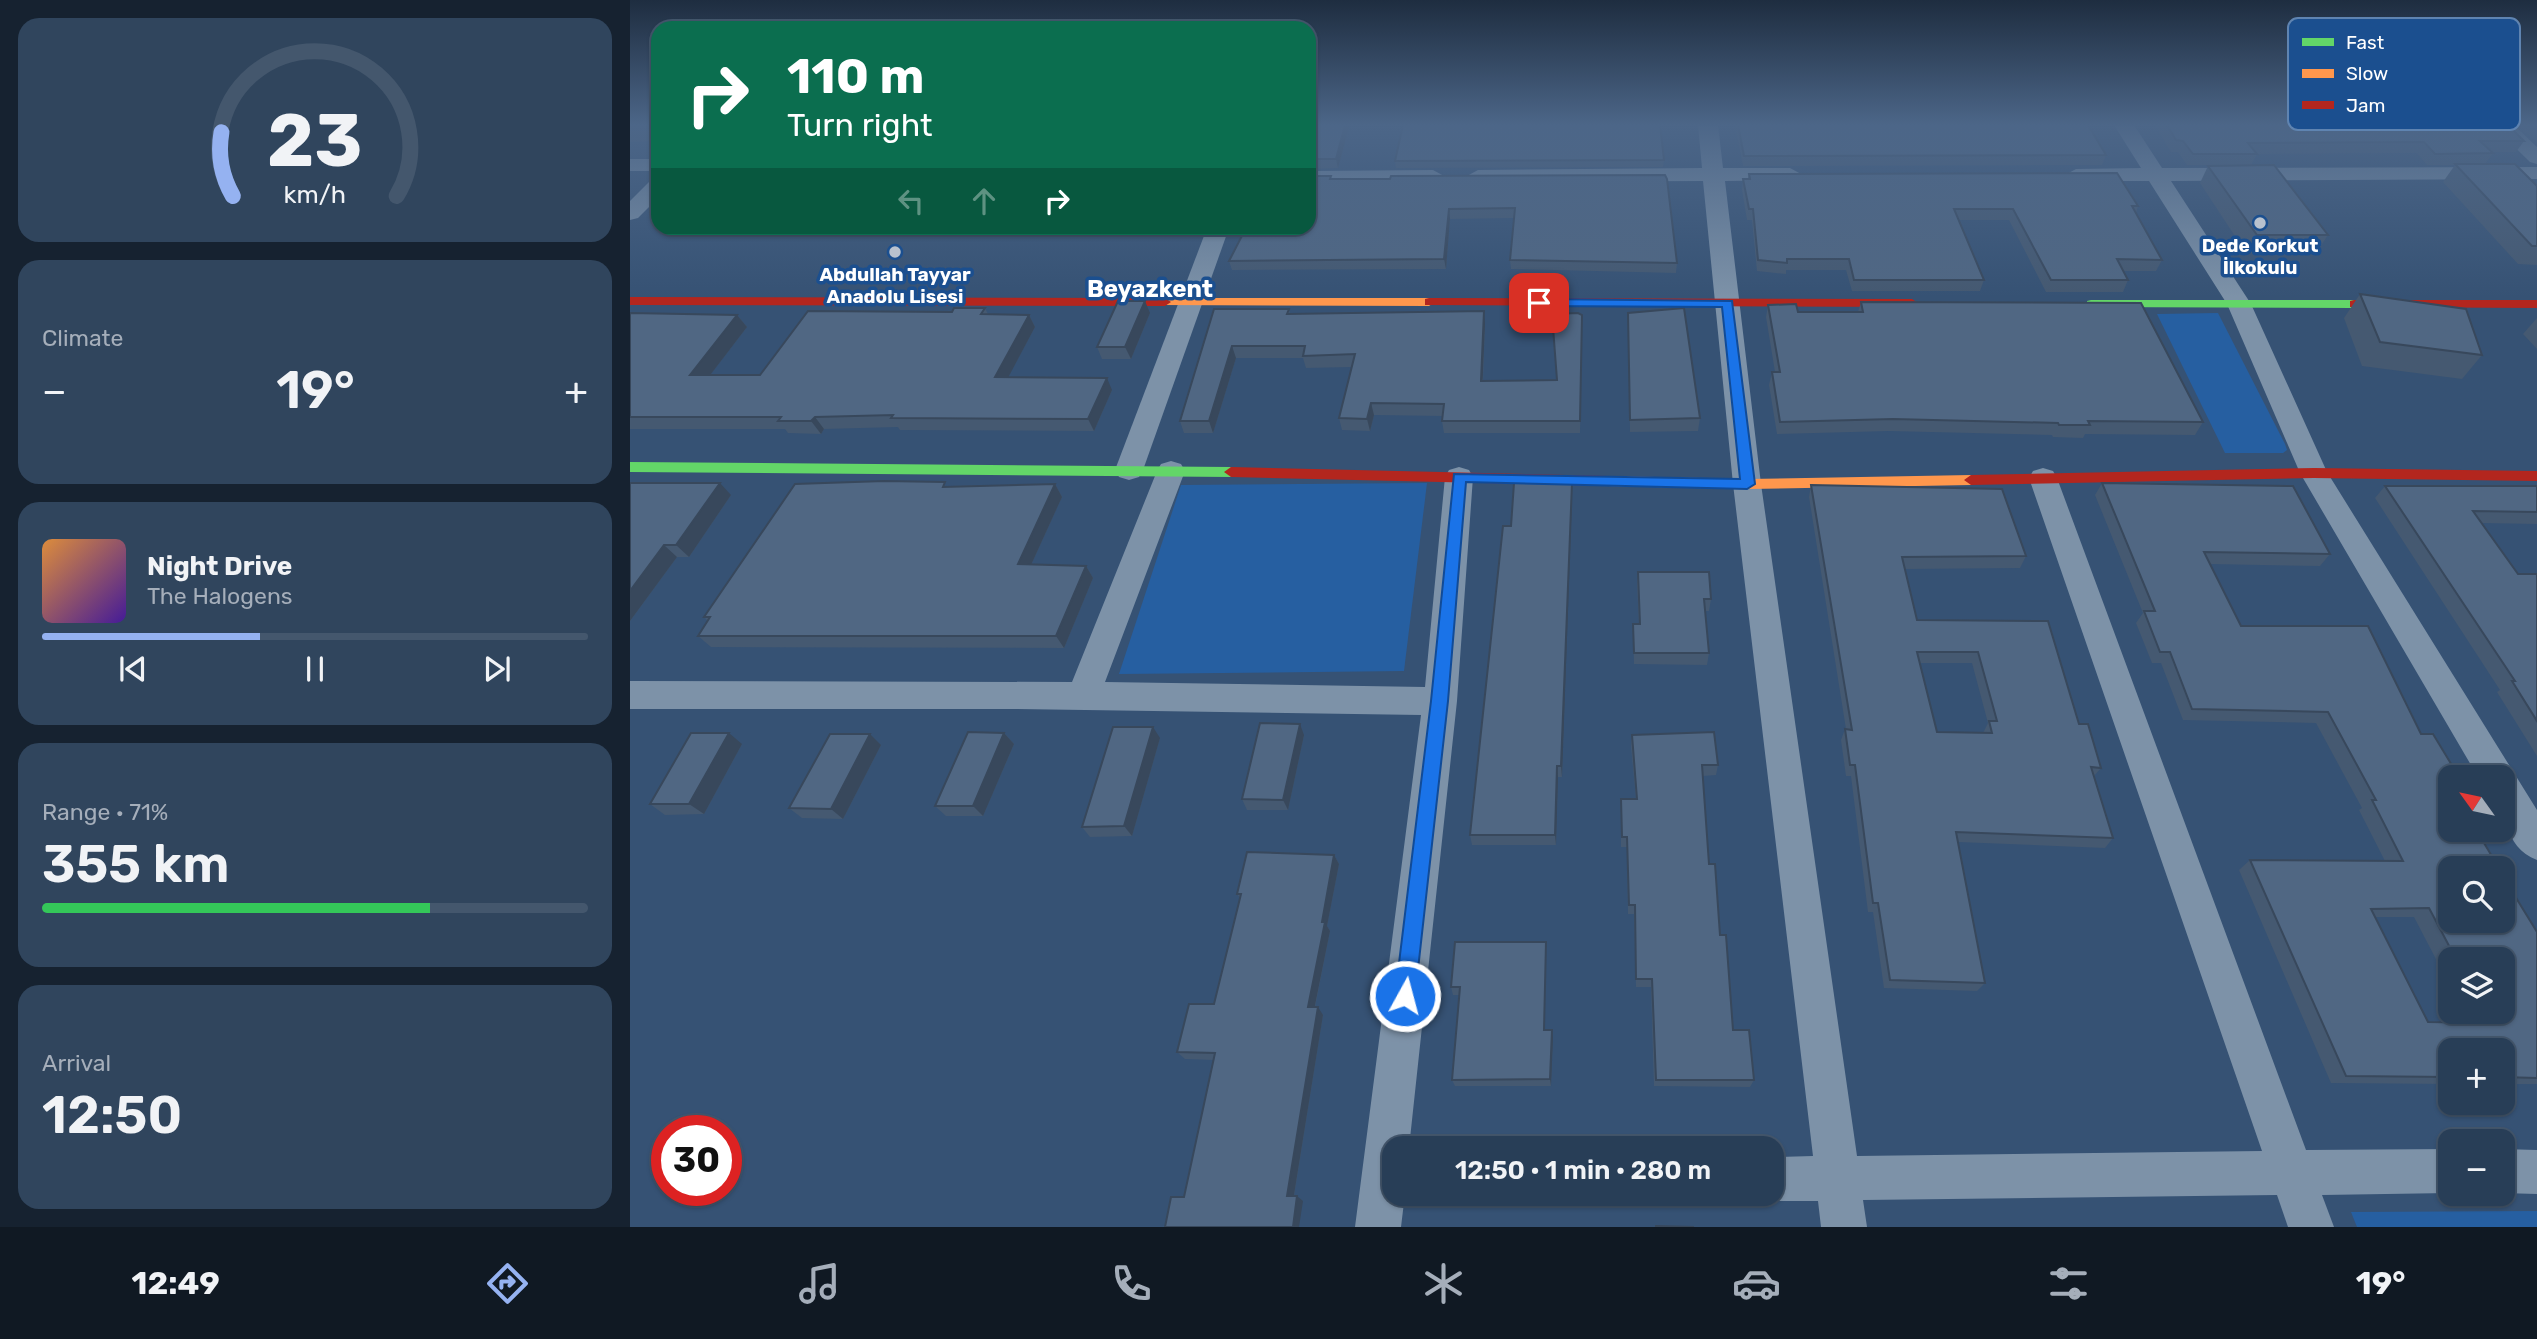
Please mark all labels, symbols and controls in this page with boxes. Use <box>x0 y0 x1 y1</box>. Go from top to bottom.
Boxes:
legend <box>2288 18 2520 130</box>
text: Fast <box>2346 31 2385 54</box>
text: 110 m <box>787 47 924 105</box>
icon: right <box>672 49 763 140</box>
text: Slow <box>2346 62 2388 85</box>
text: Jam <box>2346 94 2385 117</box>
text: 23 <box>267 98 363 184</box>
text: Turn right <box>787 106 932 144</box>
text: km/h <box>284 180 346 209</box>
icon: left <box>892 182 930 220</box>
icon: ahead <box>965 182 1003 220</box>
icon: right <box>1038 182 1076 220</box>
marker: Dede Korkut İlkokulu <box>2252 215 2268 231</box>
place label: Dede Korkut İlkokulu <box>2202 234 2318 279</box>
marker: Abdullah Tayyar Anadolu Lisesi <box>887 244 903 260</box>
place label: Abdullah Tayyar Anadolu Lisesi <box>819 263 971 308</box>
pin <box>1509 273 1569 333</box>
district label: Beyazkent <box>1087 275 1213 303</box>
icon: arrive <box>1520 284 1558 322</box>
text: Climate <box>42 324 123 352</box>
text: 19° <box>276 359 355 421</box>
text: − <box>42 368 67 414</box>
text: + <box>564 368 588 414</box>
text: Night Drive <box>147 551 292 582</box>
text: The Halogens <box>147 582 293 610</box>
icon: previous <box>114 650 152 688</box>
icon: pause <box>296 650 334 688</box>
icon: next <box>478 650 516 688</box>
north arrow <box>2438 765 2515 842</box>
map controls <box>2438 765 2515 1206</box>
text: Range · 71% <box>42 798 168 826</box>
text: 355 km <box>42 833 229 895</box>
button: search <box>2438 856 2515 933</box>
button: layers <box>2438 947 2515 1024</box>
position arrow <box>1368 959 1442 1033</box>
button: + <box>2438 1038 2515 1115</box>
text: Arrival <box>42 1049 111 1077</box>
text: 12:50 <box>42 1084 182 1146</box>
speed limit sign: 30 <box>651 1115 742 1206</box>
button: − <box>2438 1129 2515 1206</box>
text: 12:50 · 1 min · 280 m <box>1455 1155 1711 1186</box>
icon: directions <box>483 1259 532 1308</box>
icon: music <box>795 1259 844 1308</box>
icon: phone <box>1107 1259 1156 1308</box>
icon: climate <box>1419 1259 1468 1308</box>
icon: car <box>1732 1259 1781 1308</box>
icon: filters <box>2044 1259 2093 1308</box>
text: 12:49 <box>132 1264 220 1302</box>
text: 19° <box>2356 1264 2405 1302</box>

